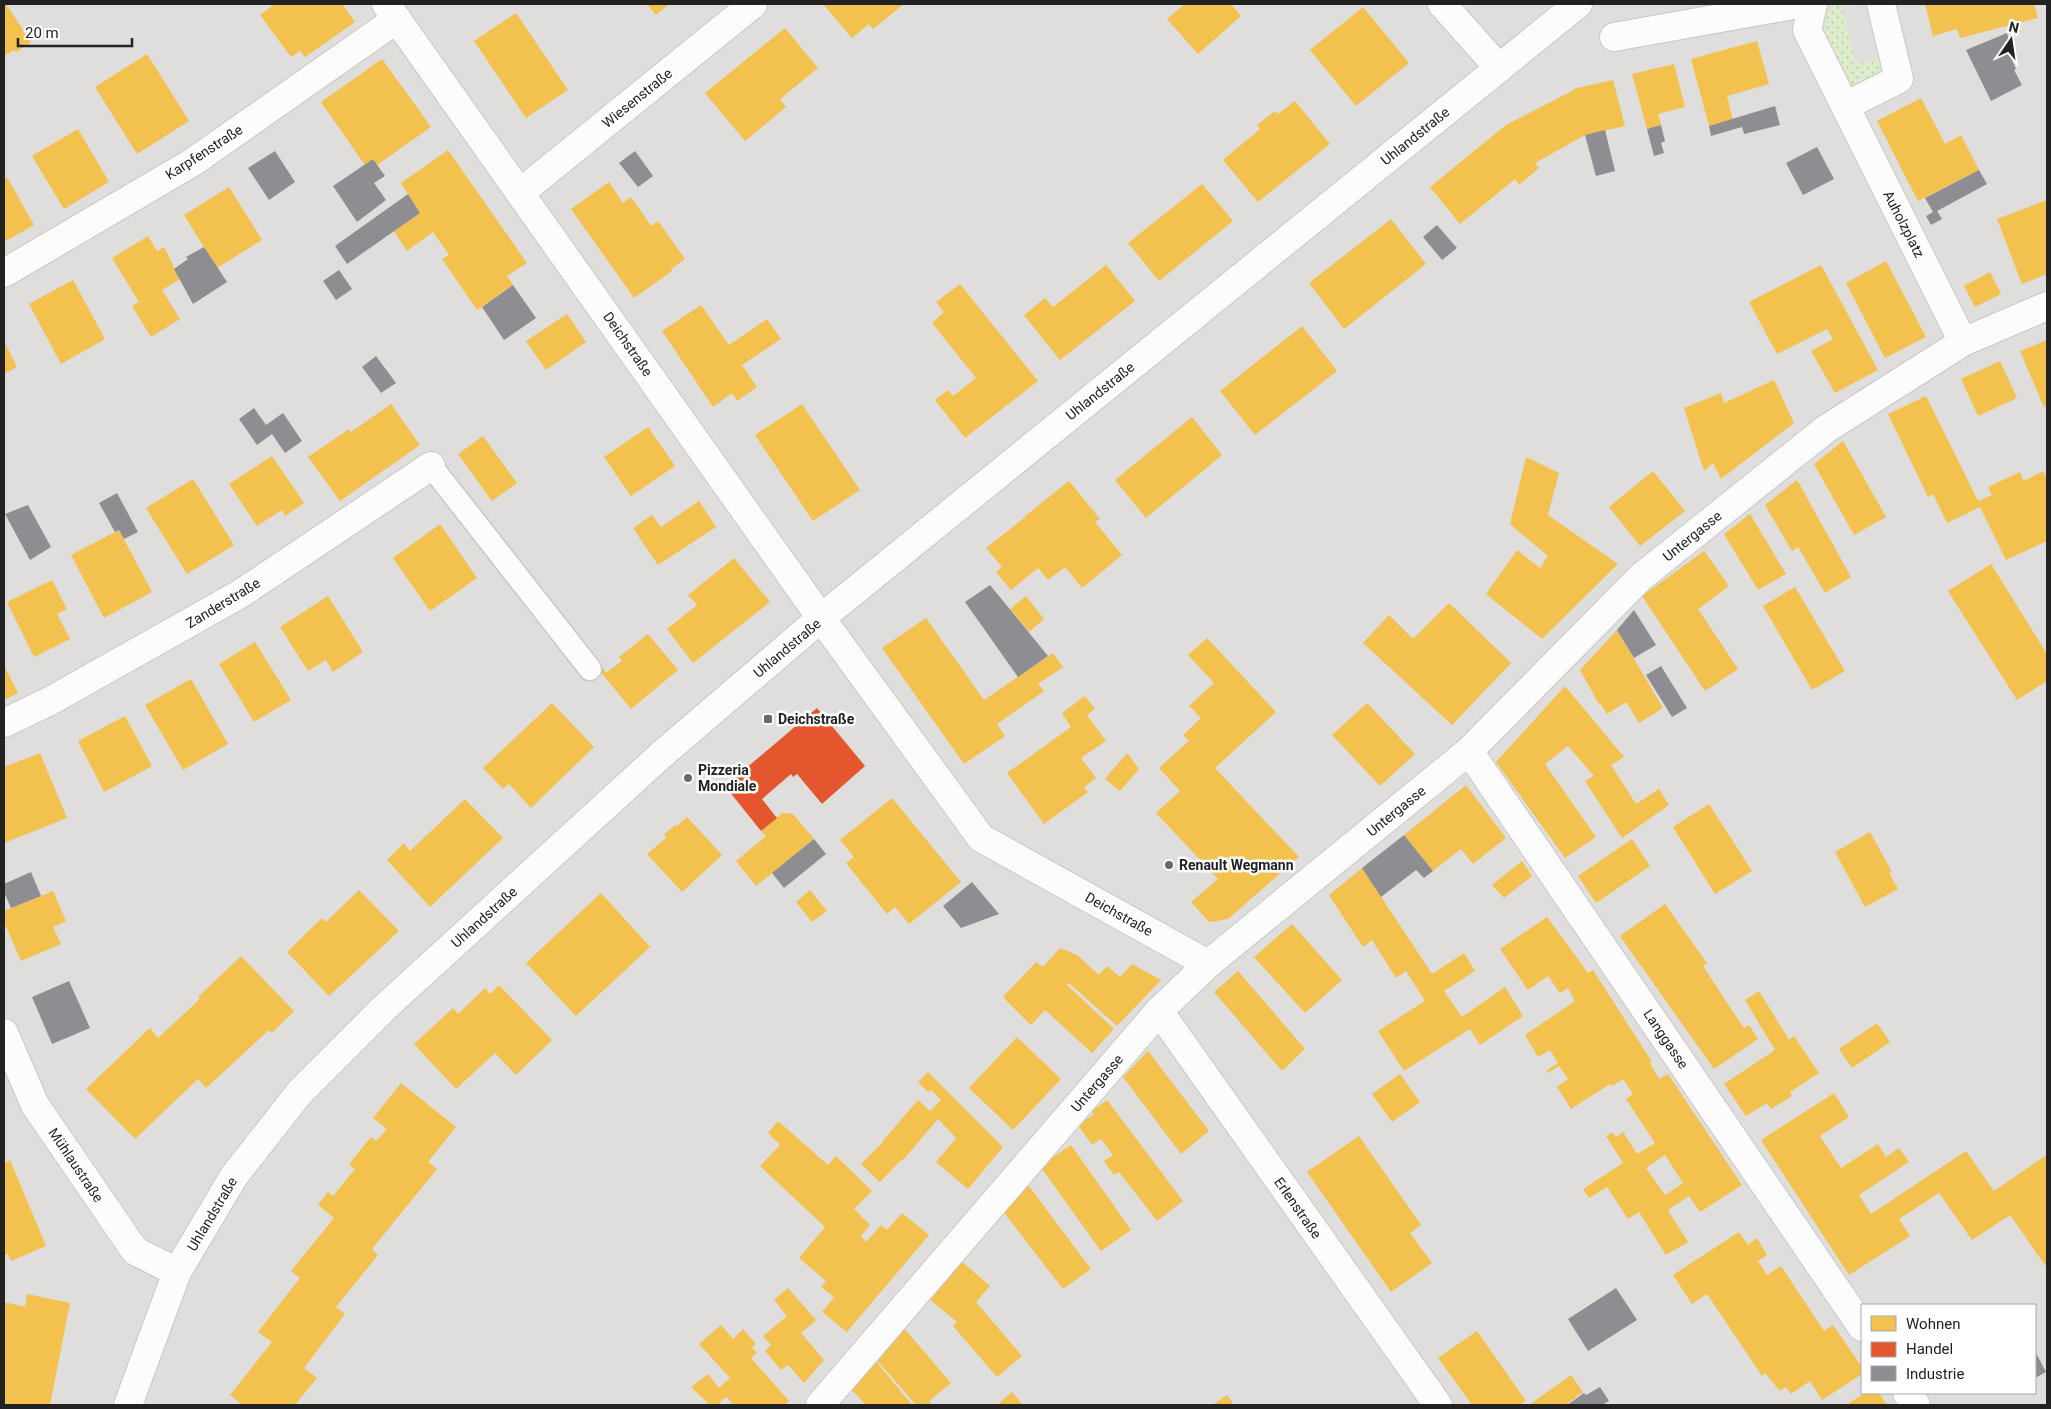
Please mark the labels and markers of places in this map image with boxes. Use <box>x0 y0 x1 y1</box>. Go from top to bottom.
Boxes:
place label: Deichstraße <box>778 711 855 727</box>
marker: Deichstraße <box>762 713 774 725</box>
place label: Pizzeria Mondiale <box>698 762 757 794</box>
marker: Pizzeria Mondiale <box>682 772 694 784</box>
place label: Renault Wegmann <box>1179 857 1294 873</box>
marker: Renault Wegmann <box>1163 859 1175 871</box>

